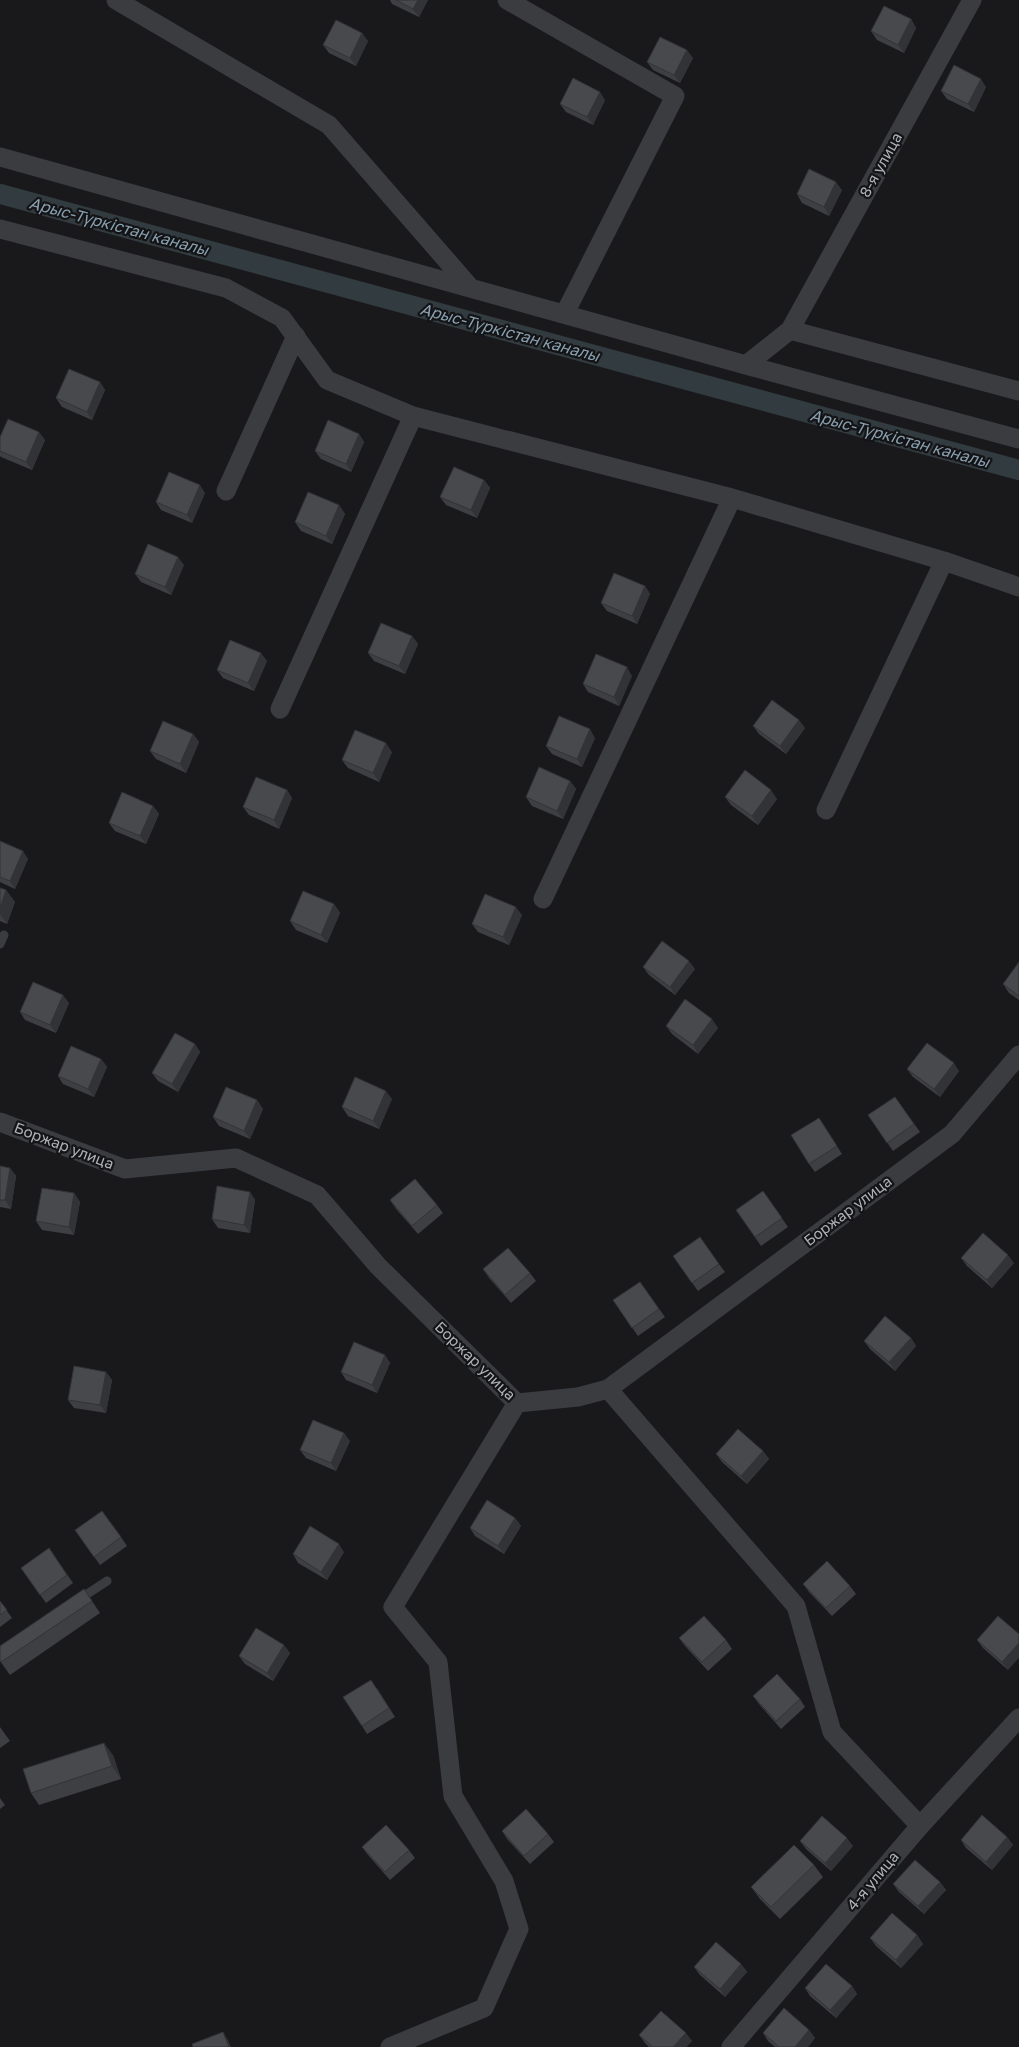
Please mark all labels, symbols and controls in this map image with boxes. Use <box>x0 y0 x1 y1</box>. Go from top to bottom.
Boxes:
street label: 8-я улица <box>855 129 905 200</box>
water label: Арыс-Түркістан каналы <box>27 192 212 260</box>
water label: Арыс-Түркістан каналы <box>418 298 603 366</box>
water label: Арыс-Түркістан каналы <box>808 404 993 472</box>
street label: Боржар улица <box>12 1118 117 1172</box>
street label: Боржар улица <box>800 1171 895 1249</box>
street label: Боржар улица <box>432 1317 520 1403</box>
street label: 4-я улица <box>842 1847 902 1913</box>

